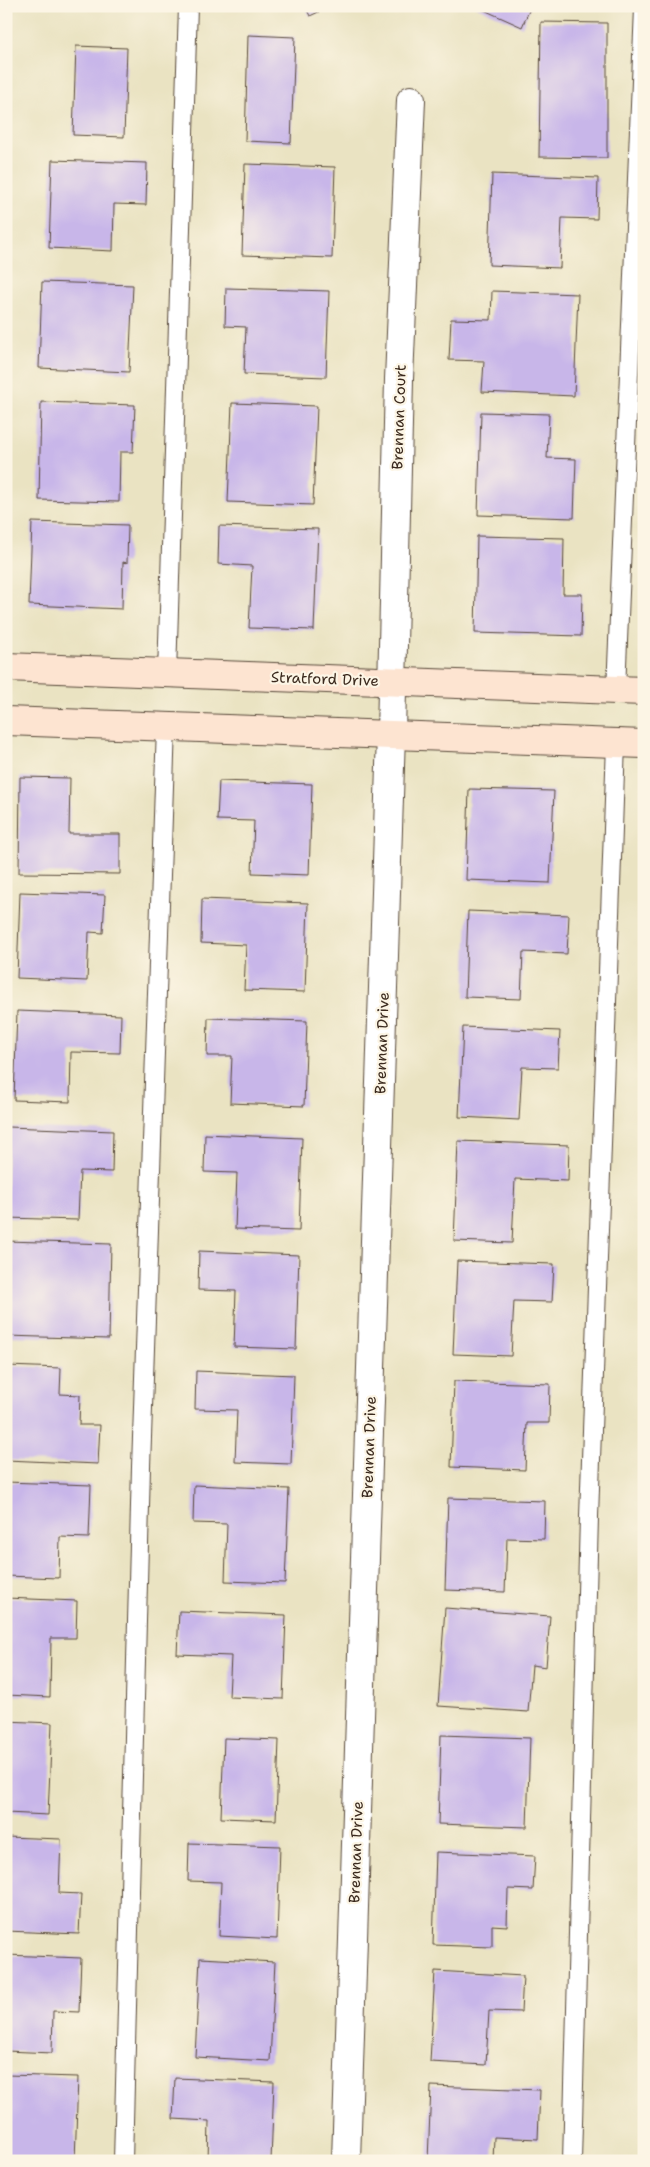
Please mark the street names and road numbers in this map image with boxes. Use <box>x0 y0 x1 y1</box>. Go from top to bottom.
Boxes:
street label: Brennan Court <box>387 364 411 470</box>
street label: Stratford Drive <box>271 667 379 691</box>
street label: Brennan Drive <box>370 992 394 1094</box>
street label: Brennan Drive <box>357 1396 381 1498</box>
street label: Brennan Drive <box>344 1801 368 1903</box>

